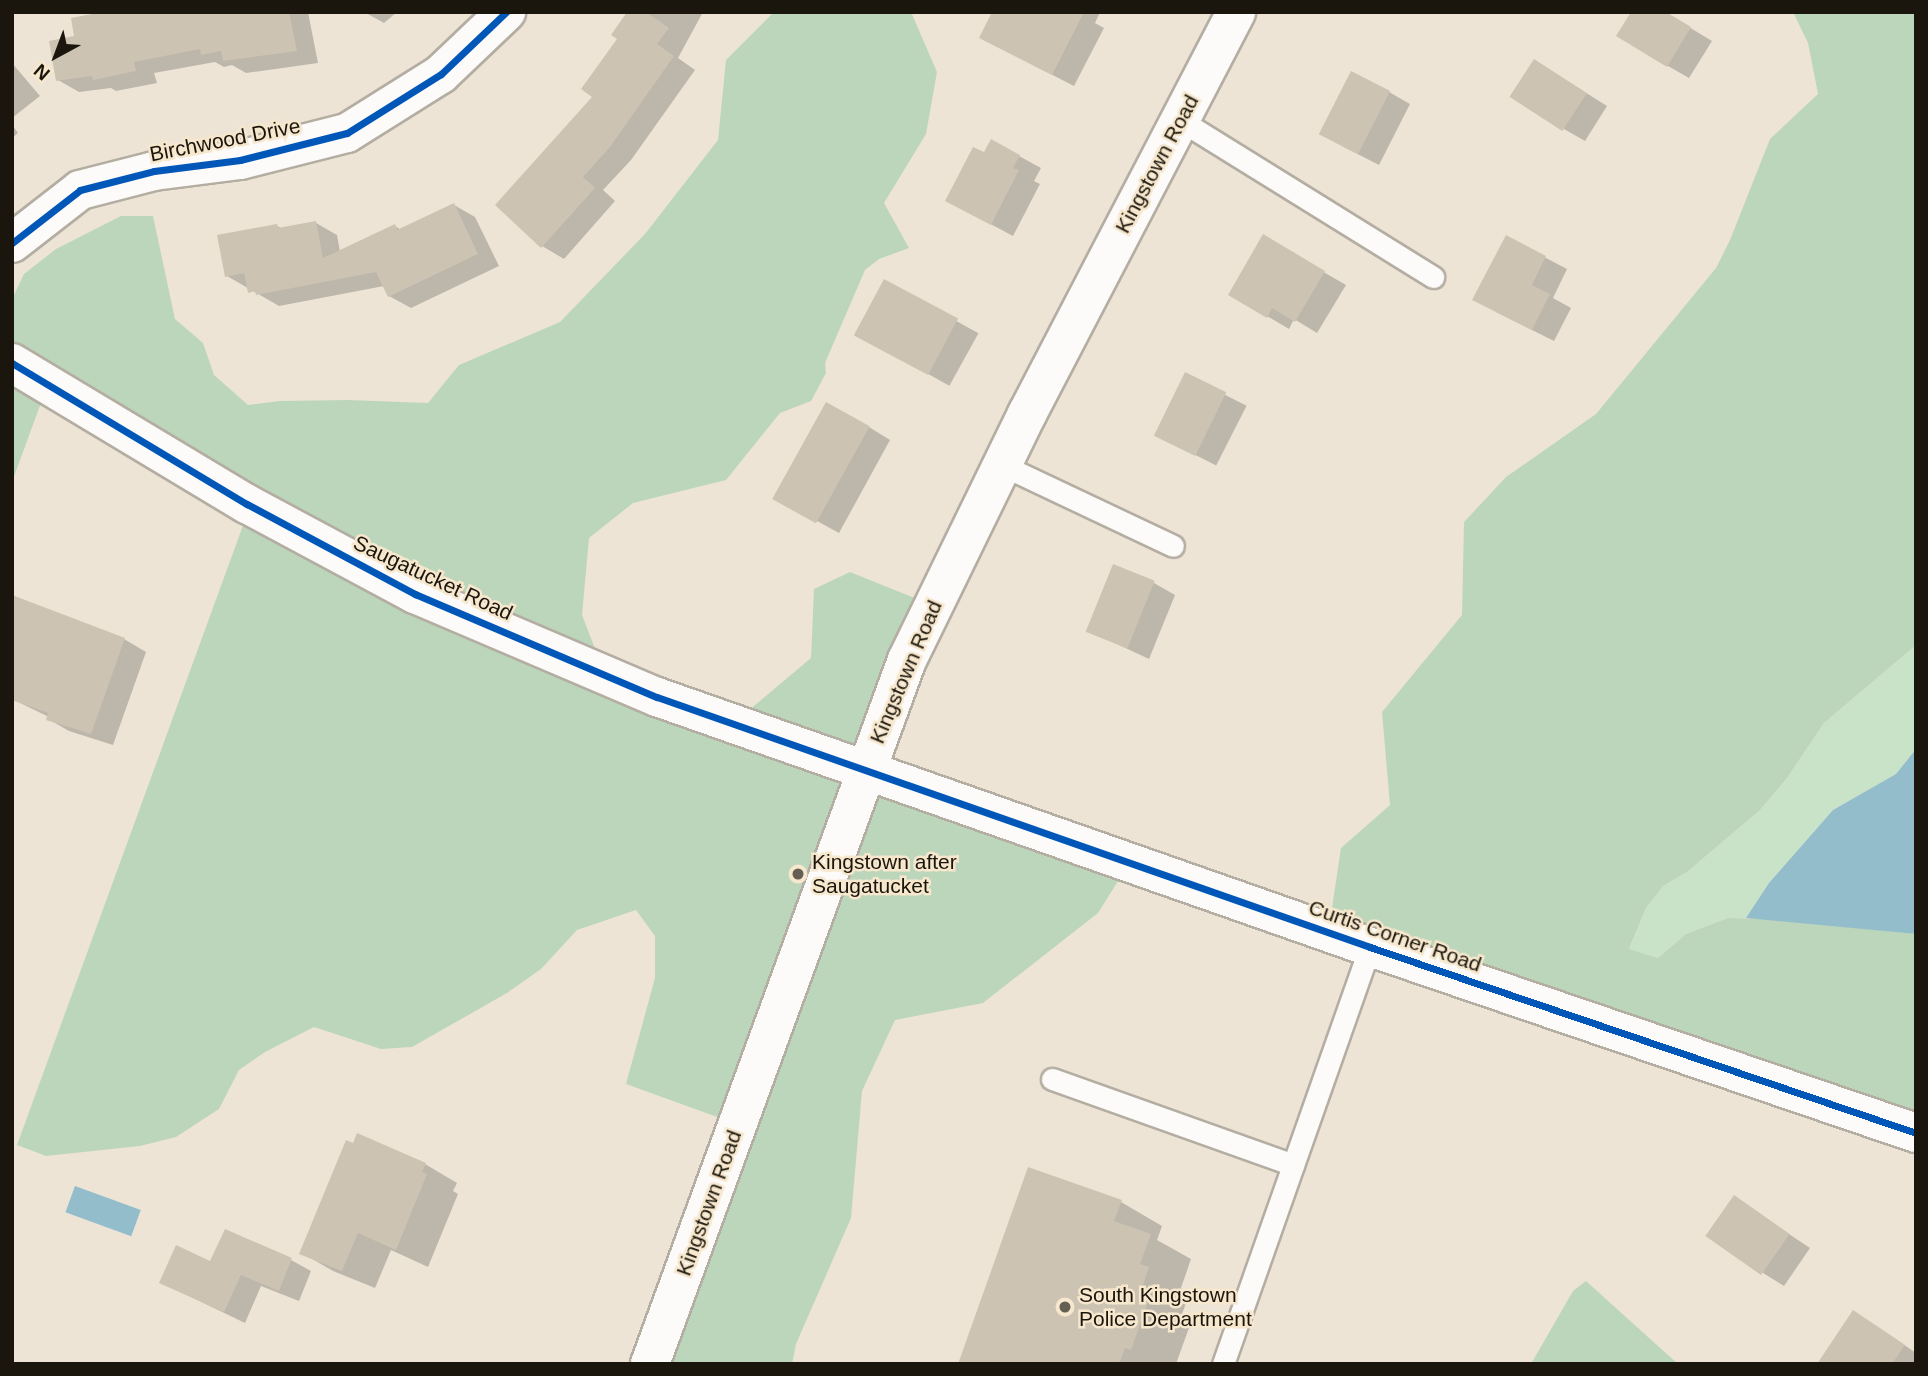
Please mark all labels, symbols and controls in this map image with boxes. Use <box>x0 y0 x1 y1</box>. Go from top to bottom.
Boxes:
north arrow <box>21 21 91 91</box>
text: N <box>30 60 54 85</box>
street label: Kingstown Road <box>1110 91 1204 237</box>
street label: Birchwood Drive <box>148 113 302 167</box>
street label: Saugatucket Road <box>349 530 517 626</box>
street label: Kingstown Road <box>865 597 947 747</box>
place label: Kingstown after Saugatucket <box>812 849 957 899</box>
marker: Kingstown after Saugatucket <box>790 866 806 882</box>
street label: Curtis Corner Road <box>1305 895 1485 977</box>
street label: Kingstown Road <box>671 1127 747 1279</box>
place label: South Kingstown Police Department <box>1079 1282 1252 1332</box>
marker: South Kingstown Police Department <box>1057 1299 1073 1315</box>

